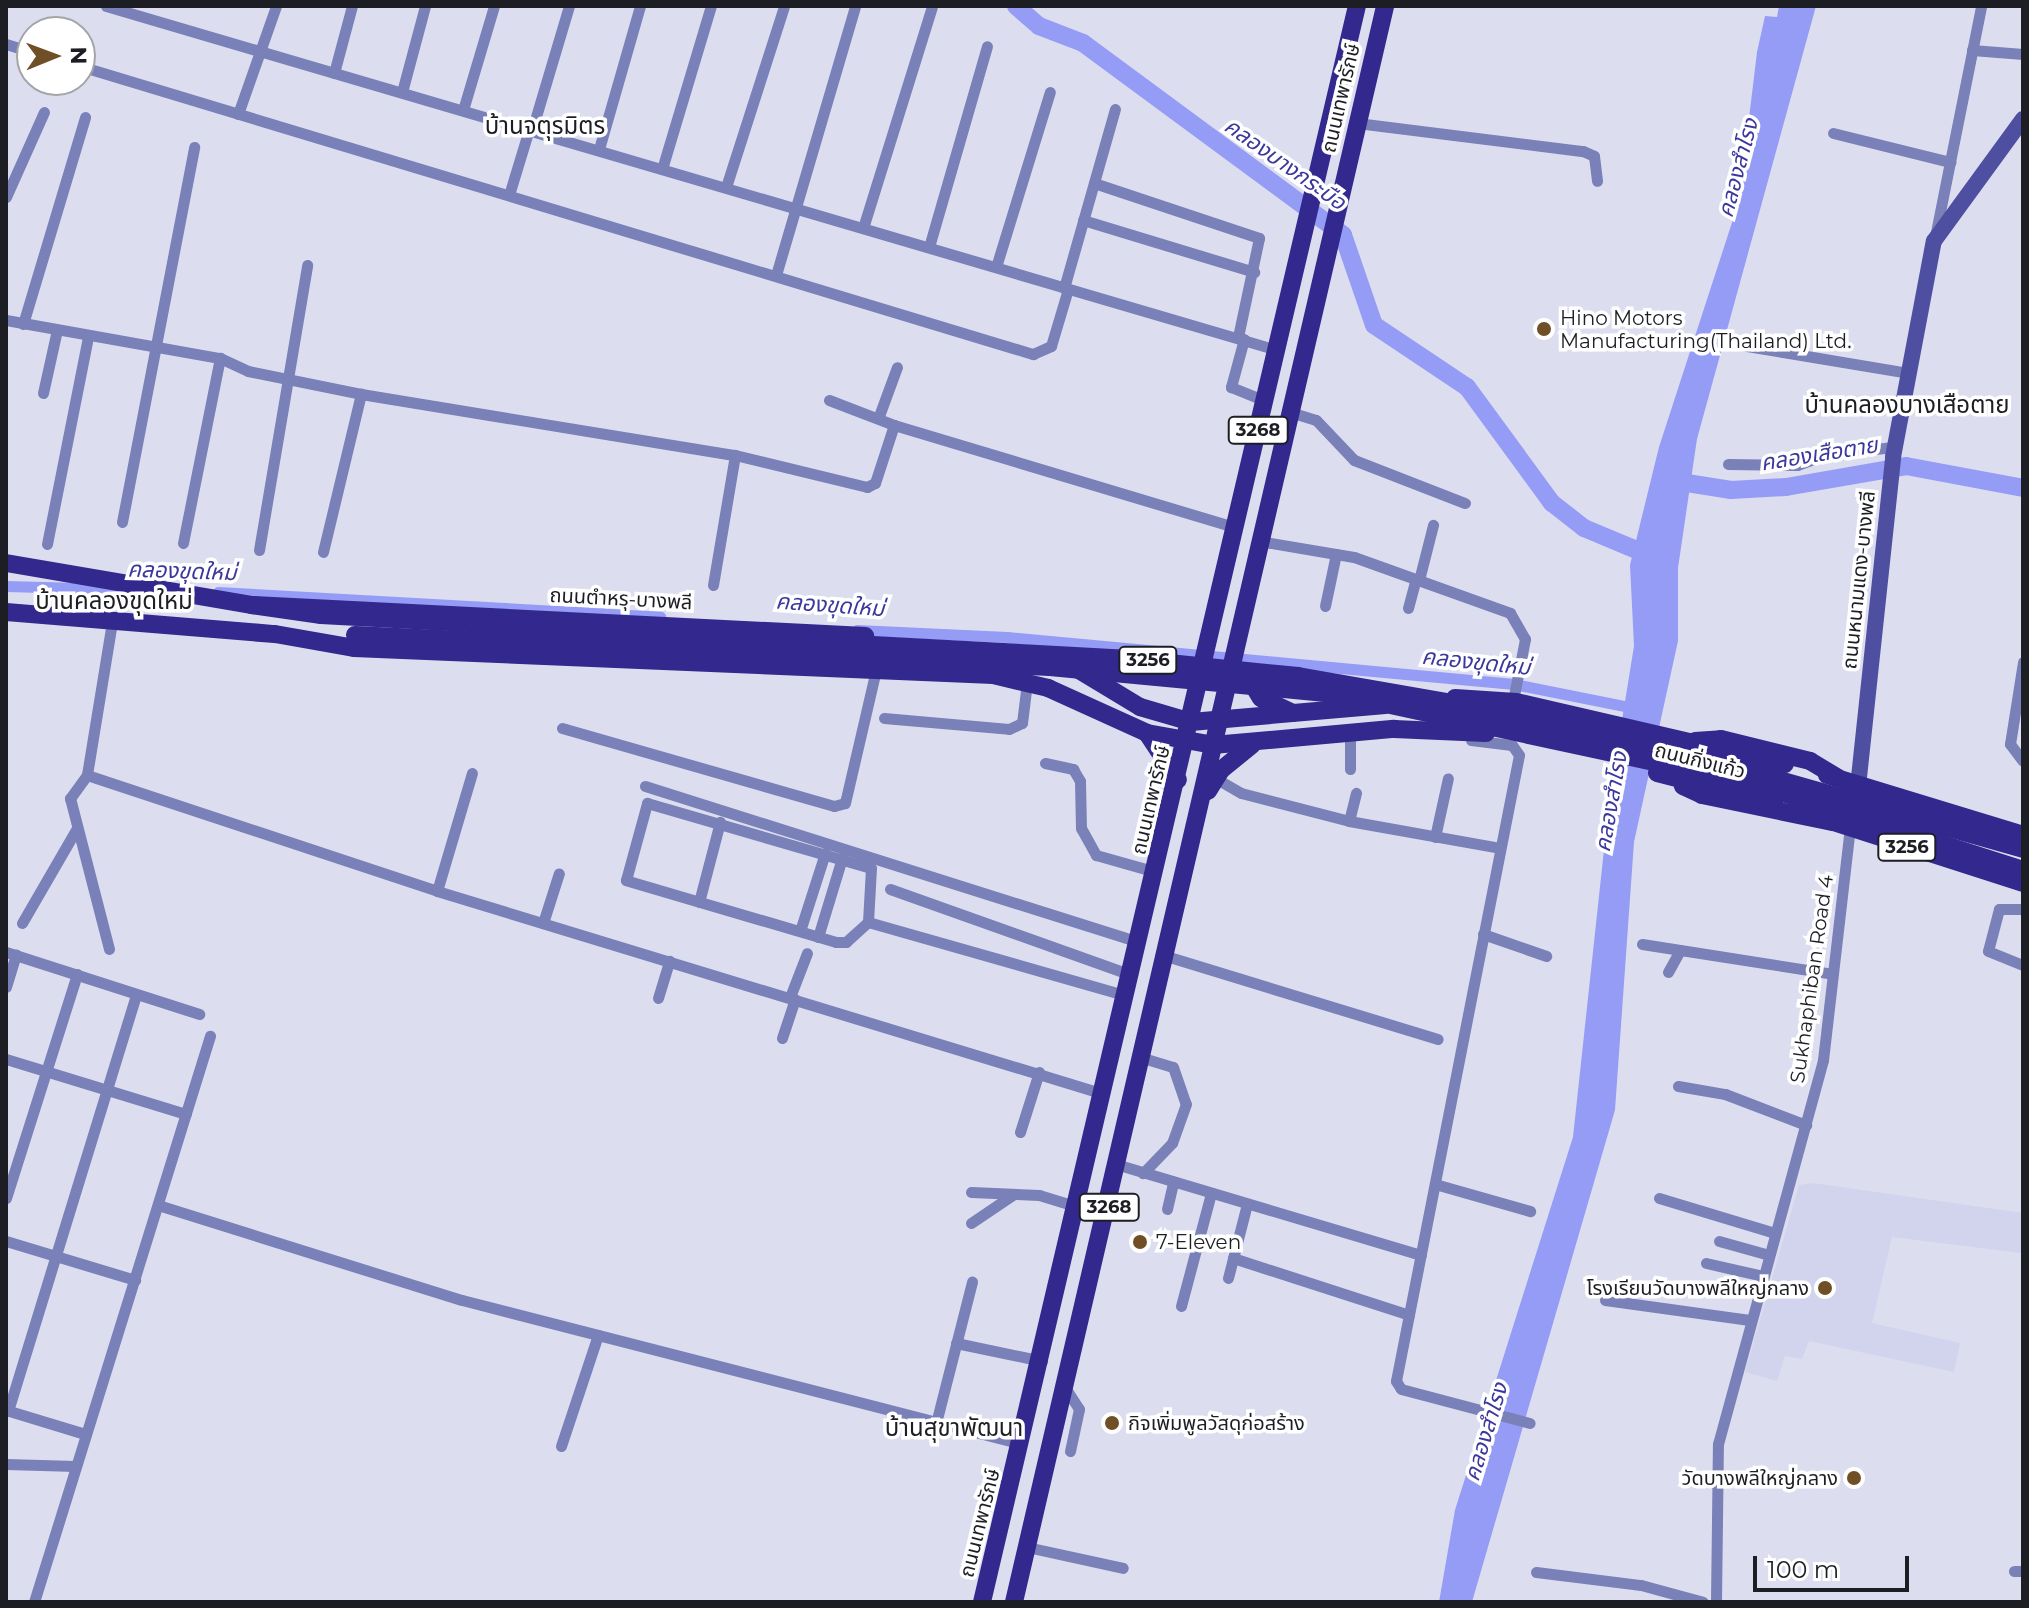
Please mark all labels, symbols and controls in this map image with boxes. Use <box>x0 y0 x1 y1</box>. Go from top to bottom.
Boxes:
north arrow <box>16 16 96 96</box>
street label: ถนนเทพารักษ์ <box>1317 41 1365 155</box>
text: N <box>65 46 92 65</box>
district label: บ้านจตุรมิตร <box>485 112 605 140</box>
water label: คลองบางกระบือ <box>1219 113 1351 215</box>
water label: คลองสำโรง <box>1712 116 1764 220</box>
place label: Hino Motors Manufacturing(Thailand) Ltd. <box>1560 306 1851 353</box>
marker: Hino Motors Manufacturing(Thailand) Ltd. <box>1535 320 1553 338</box>
district label: บ้านคลองบางเสือตาย <box>1805 391 2009 419</box>
road number: 3268 <box>1226 416 1290 444</box>
water label: คลองเสือตาย <box>1759 432 1879 476</box>
street label: ถนนหนามแดง-บางพลี <box>1838 490 1880 670</box>
water label: คลองขุดใหม่ <box>127 556 237 586</box>
street label: ถนนตำหรุ-บางพลี <box>549 583 693 615</box>
district label: บ้านคลองขุดใหม่ <box>35 587 193 615</box>
water label: คลองขุดใหม่ <box>775 588 885 622</box>
water label: คลองขุดใหม่ <box>1420 643 1532 681</box>
road number: 3256 <box>1118 646 1178 674</box>
street label: ถนนกิ่งแก้ว <box>1652 738 1748 784</box>
street label: ถนนเทพารักษ์ <box>1127 743 1175 857</box>
water label: คลองสำโรง <box>1589 750 1633 854</box>
road number: 3256 <box>1877 833 1937 861</box>
street label: Sukhaphiban Road 4 <box>1785 873 1839 1085</box>
road number: 3268 <box>1077 1193 1141 1221</box>
place label: 7-Eleven <box>1156 1230 1241 1254</box>
marker: 7-Eleven <box>1131 1233 1149 1251</box>
place label: โรงเรียนวัดบางพลีใหญ่กลาง <box>1587 1276 1809 1300</box>
marker: โรงเรียนวัดบางพลีใหญ่กลาง <box>1816 1279 1834 1297</box>
water label: คลองสำโรง <box>1459 1380 1513 1484</box>
place label: กิจเพิ่มพูลวัสดุก่อสร้าง <box>1128 1411 1305 1435</box>
district label: บ้านสุขาพัฒนา <box>885 1414 1023 1442</box>
marker: กิจเพิ่มพูลวัสดุก่อสร้าง <box>1103 1414 1121 1432</box>
street label: ถนนเทพารักษ์ <box>955 1466 1005 1580</box>
place label: วัดบางพลีใหญ่กลาง <box>1682 1466 1838 1490</box>
marker: วัดบางพลีใหญ่กลาง <box>1845 1469 1863 1487</box>
scale bar <box>1757 1540 1913 1590</box>
text: 100 m <box>1767 1555 1839 1584</box>

